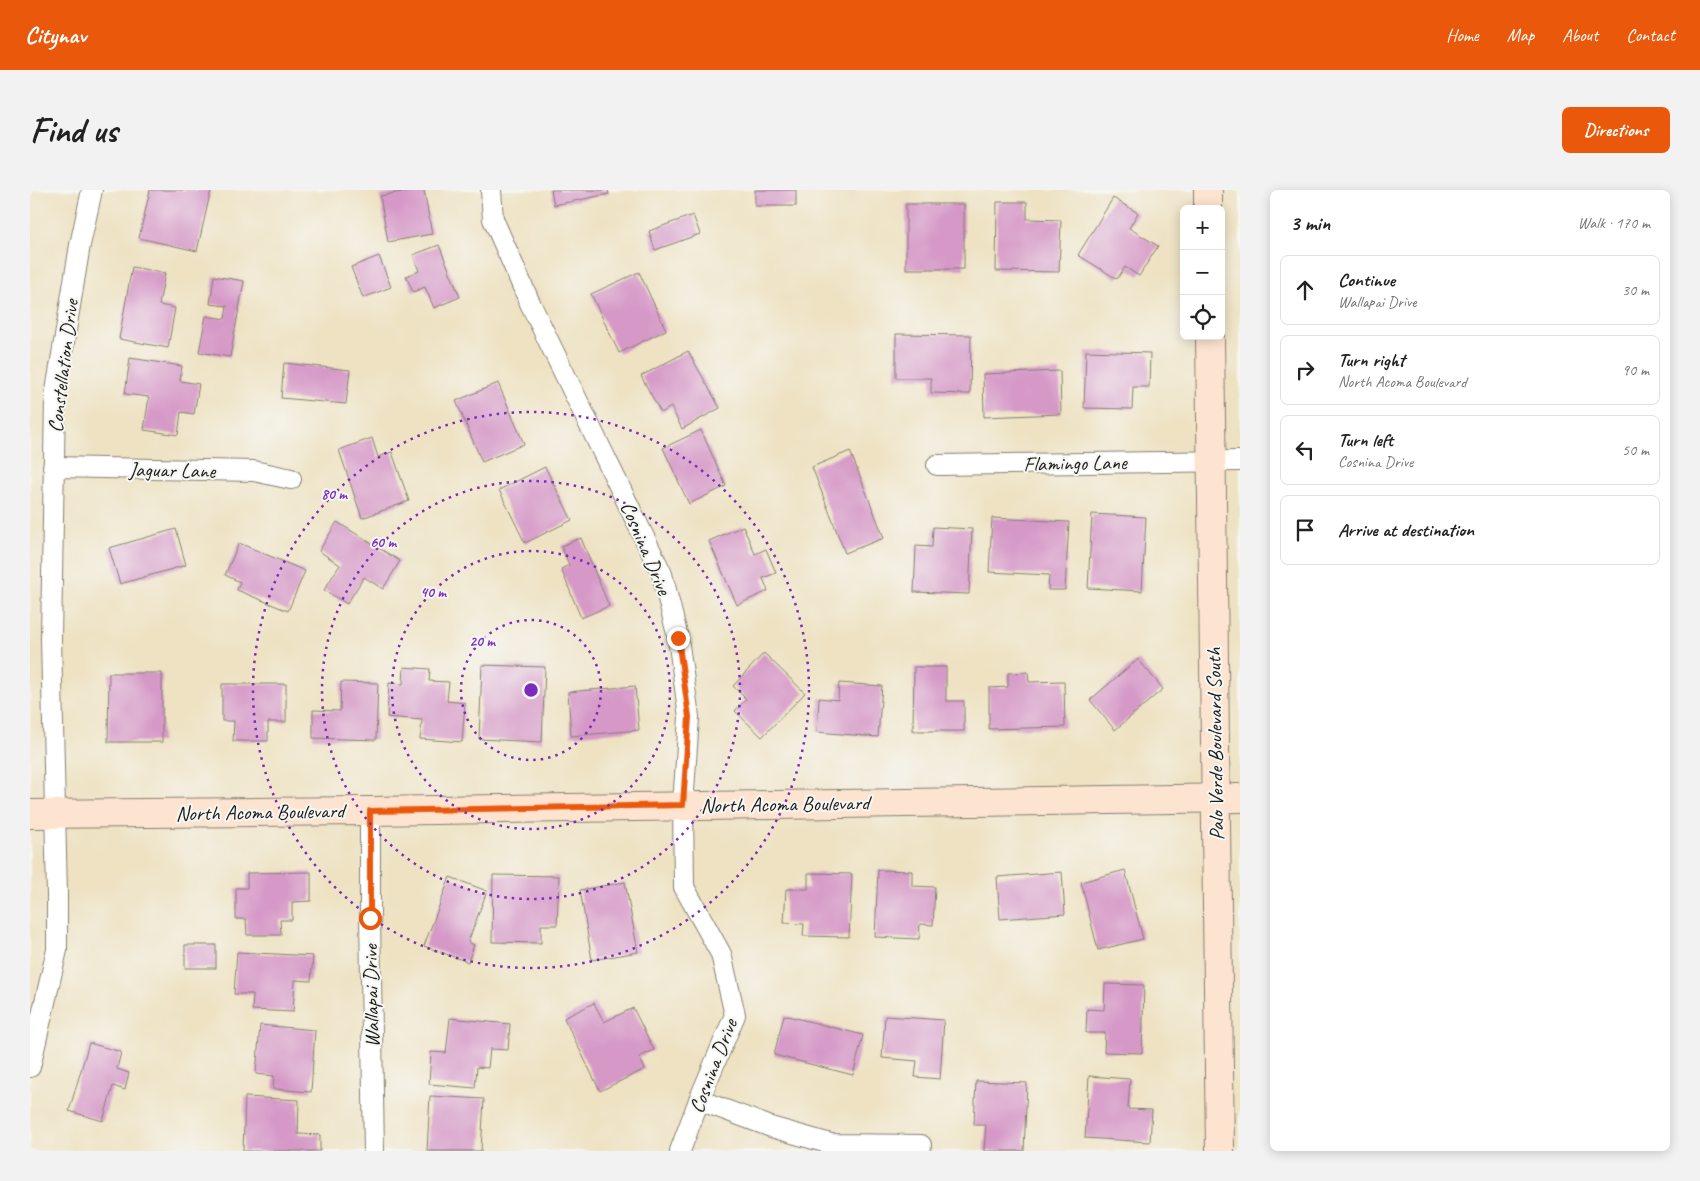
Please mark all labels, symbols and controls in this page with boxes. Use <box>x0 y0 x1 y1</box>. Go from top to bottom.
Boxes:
text: Citynav <box>25 20 86 50</box>
text: Home <box>1446 24 1479 46</box>
text: Map <box>1507 24 1534 46</box>
text: About <box>1562 24 1598 46</box>
text: Contact <box>1626 24 1675 46</box>
button: Directions <box>1562 107 1670 153</box>
text: Find us <box>30 108 117 153</box>
map controls <box>1180 205 1225 340</box>
button: + <box>1180 205 1225 250</box>
text: 3 min <box>1290 210 1330 236</box>
text: Walk · 170 m <box>1578 213 1650 233</box>
button: − <box>1180 250 1225 295</box>
text: Continue <box>1338 268 1395 292</box>
icon: ahead <box>1291 276 1319 304</box>
text: 30 m <box>1622 280 1649 300</box>
text: Wallapai Drive <box>1338 292 1416 312</box>
button: locate <box>1180 295 1225 340</box>
street label: Constellation Drive <box>42 296 84 434</box>
text: Turn right <box>1338 348 1405 372</box>
icon: right <box>1291 356 1319 384</box>
text: 90 m <box>1622 360 1649 380</box>
text: North Acoma Boulevard <box>1338 372 1467 392</box>
text: Turn left <box>1338 428 1393 452</box>
icon: left <box>1291 436 1319 464</box>
text: 50 m <box>1622 440 1649 460</box>
street label: Flamingo Lane <box>1023 449 1128 477</box>
text: Cosnina Drive <box>1338 452 1413 472</box>
street label: Jaguar Lane <box>128 456 217 484</box>
text: 80 m <box>321 485 348 504</box>
street label: Cosnina Drive <box>615 497 678 600</box>
icon: arrive <box>1291 516 1319 544</box>
text: Arrive at destination <box>1338 518 1474 542</box>
text: 60 m <box>370 533 397 552</box>
text: 40 m <box>420 583 447 602</box>
route end <box>667 627 690 650</box>
text: 20 m <box>469 632 496 651</box>
street label: Palo Verde Boulevard South <box>1200 647 1230 841</box>
centre of rings <box>522 681 540 699</box>
street label: North Acoma Boulevard <box>700 789 872 818</box>
street label: North Acoma Boulevard <box>175 797 347 826</box>
route start <box>359 907 382 930</box>
street label: Wallapai Drive <box>357 943 385 1048</box>
street label: Cosnina Drive <box>683 1014 743 1117</box>

